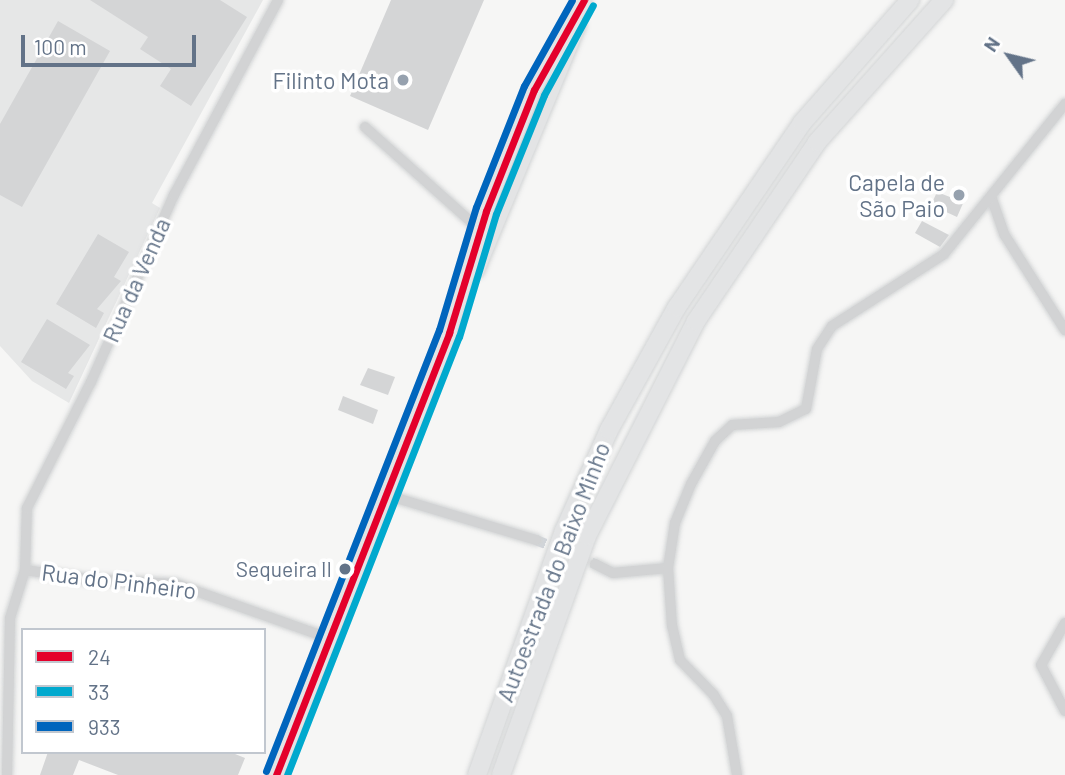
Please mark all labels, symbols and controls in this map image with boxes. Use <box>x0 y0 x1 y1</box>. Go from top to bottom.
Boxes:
scale bar <box>24 21 200 65</box>
north arrow <box>974 21 1044 91</box>
text: N <box>978 32 1004 56</box>
text: 100 m <box>34 34 87 59</box>
place label: Filinto Mota <box>272 66 389 94</box>
marker: Filinto Mota <box>395 72 411 88</box>
place label: Capela de São Paio <box>848 168 945 222</box>
marker: Capela de São Paio <box>951 187 967 203</box>
street label: Rua da Venda <box>96 214 176 346</box>
street label: Autoestrada do Baixo Minho <box>491 438 615 706</box>
place label: Sequeira II <box>236 556 332 582</box>
street label: Rua do Pinheiro <box>40 558 198 604</box>
marker: Sequeira II <box>338 562 352 576</box>
legend <box>21 628 266 754</box>
text: 24 <box>88 644 111 669</box>
text: 33 <box>88 679 110 704</box>
text: 933 <box>88 714 121 739</box>

